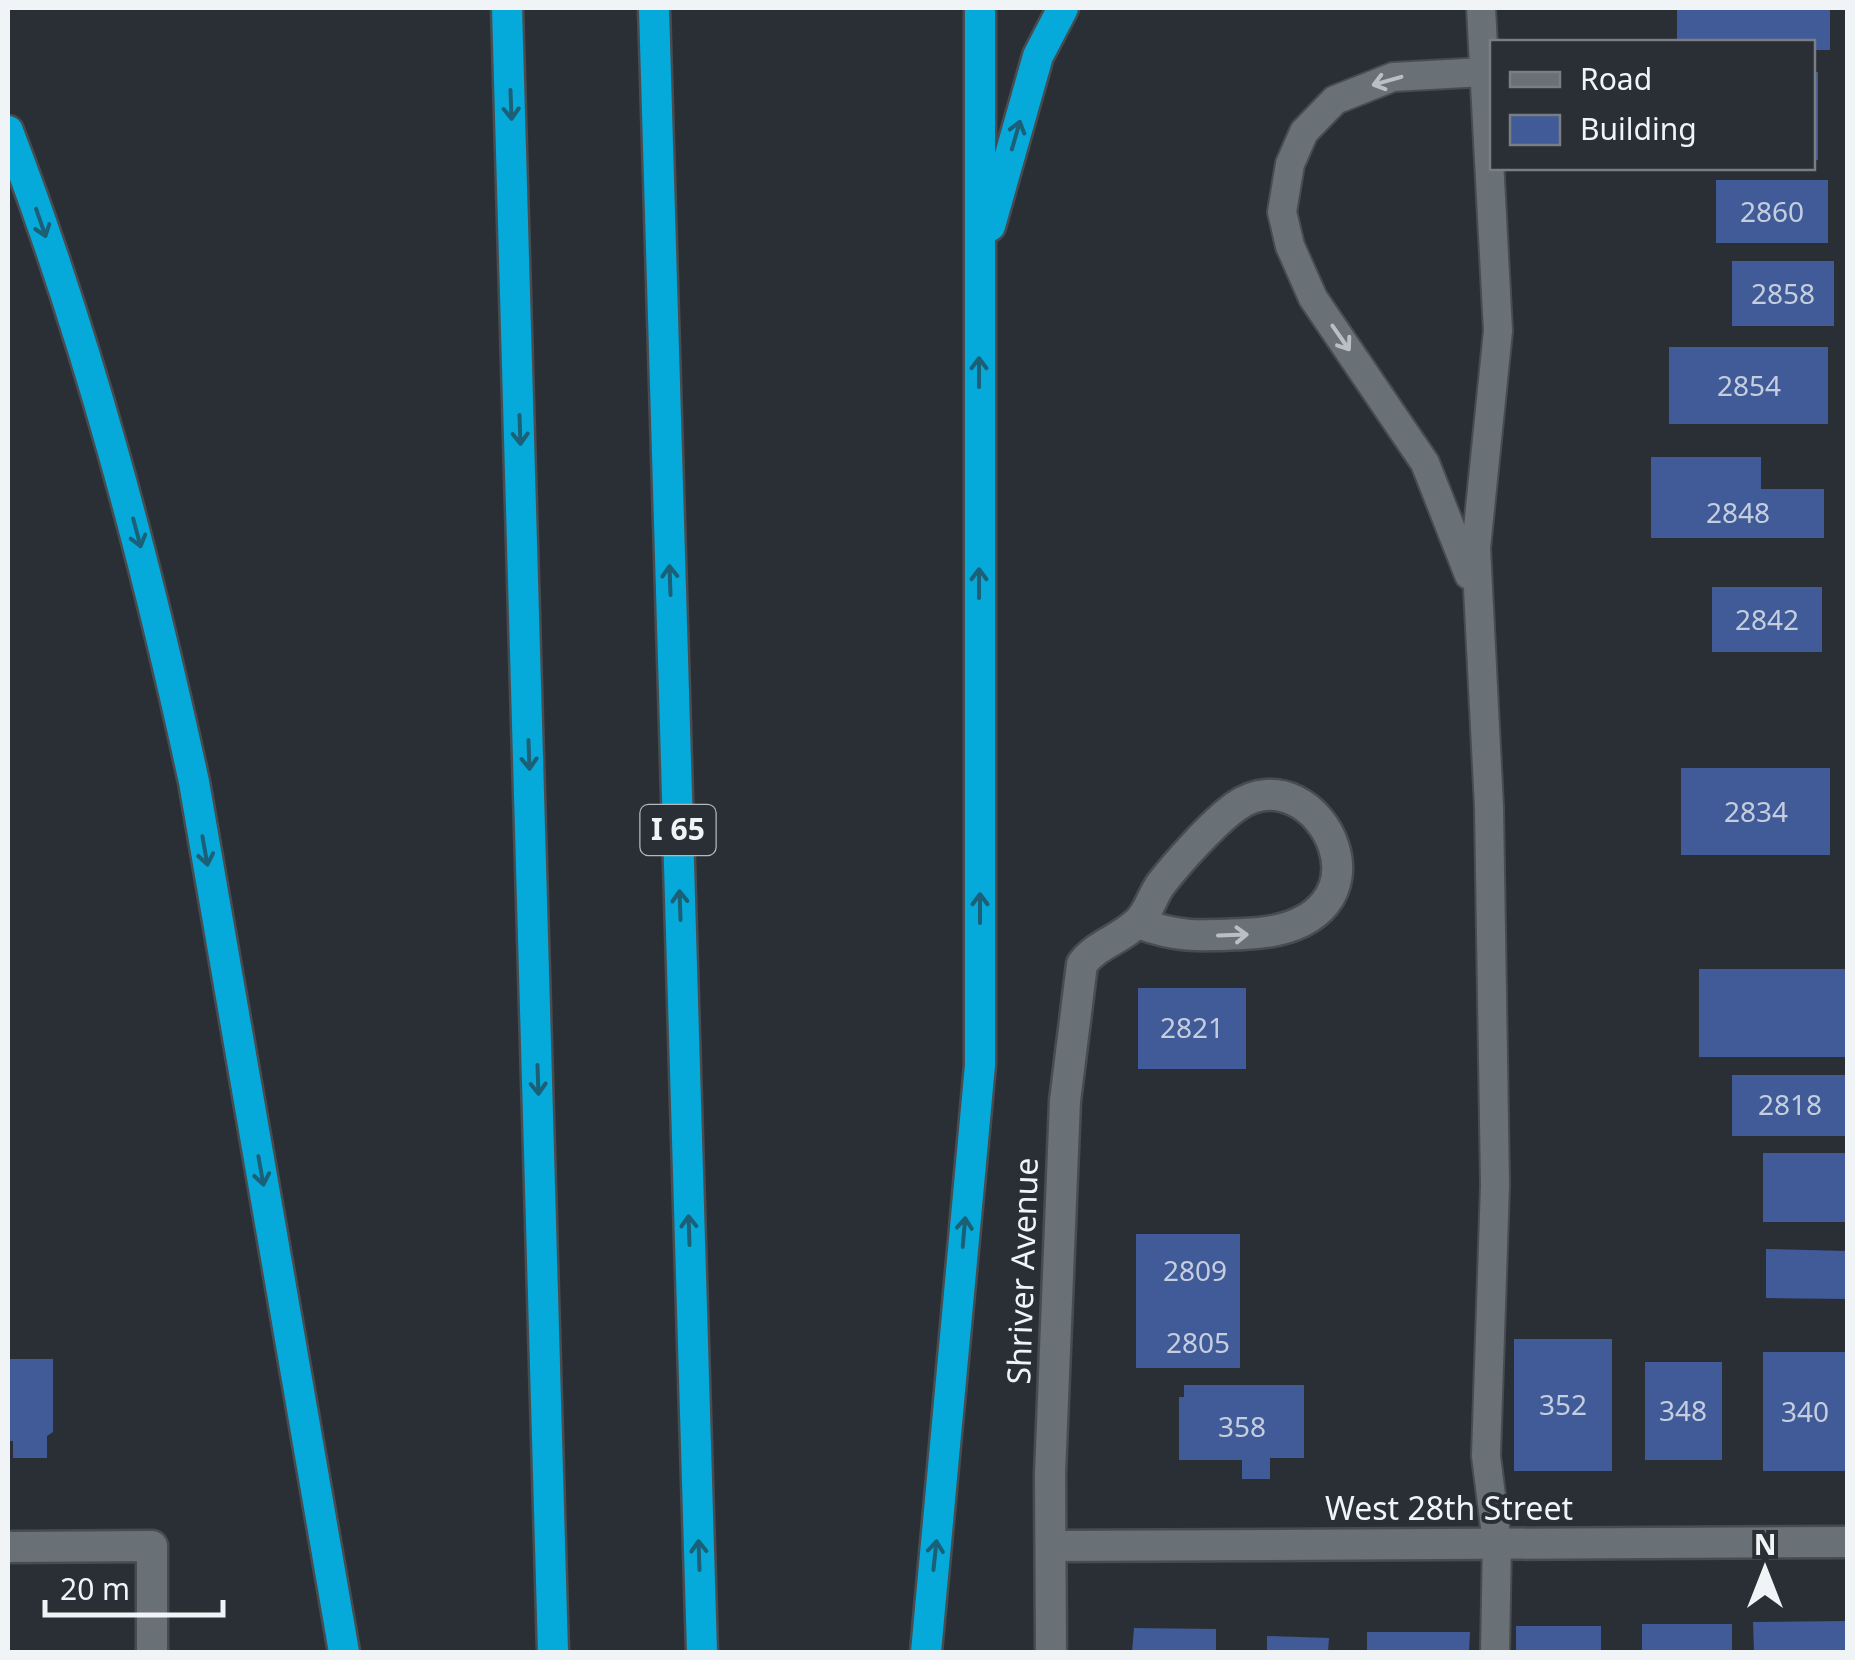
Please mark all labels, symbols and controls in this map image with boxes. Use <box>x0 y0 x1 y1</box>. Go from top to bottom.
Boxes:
legend <box>1490 40 1815 170</box>
text: Road <box>1580 58 1652 99</box>
one-way arrow <box>1372 73 1404 91</box>
one-way arrow <box>501 88 520 120</box>
text: Building <box>1580 108 1697 149</box>
one-way arrow <box>1008 120 1026 151</box>
house number: 2860 <box>1740 192 1804 230</box>
one-way arrow <box>33 206 51 237</box>
house number: 2858 <box>1751 274 1815 312</box>
one-way arrow <box>1330 324 1351 352</box>
one-way arrow <box>970 357 988 390</box>
house number: 2854 <box>1717 366 1781 404</box>
one-way arrow <box>511 413 530 445</box>
house number: 2848 <box>1706 493 1770 531</box>
one-way arrow <box>128 517 147 548</box>
one-way arrow <box>661 565 680 597</box>
one-way arrow <box>970 567 988 600</box>
house number: 2842 <box>1735 600 1799 638</box>
one-way arrow <box>520 738 539 770</box>
house number: 2834 <box>1724 792 1788 830</box>
road number: I 65 <box>640 805 716 855</box>
one-way arrow <box>196 834 215 866</box>
one-way arrow <box>670 890 689 922</box>
one-way arrow <box>970 892 990 924</box>
one-way arrow <box>1217 925 1249 944</box>
house number: 2821 <box>1160 1008 1224 1046</box>
one-way arrow <box>529 1063 548 1095</box>
house number: 2818 <box>1758 1085 1822 1123</box>
one-way arrow <box>252 1154 271 1187</box>
street label: Shriver Avenue <box>996 1157 1047 1385</box>
one-way arrow <box>680 1215 699 1247</box>
one-way arrow <box>955 1216 974 1248</box>
house number: 2809 <box>1163 1251 1227 1289</box>
house number: 2805 <box>1166 1323 1230 1361</box>
house number: 352 <box>1539 1385 1587 1423</box>
house number: 348 <box>1659 1391 1707 1429</box>
house number: 340 <box>1781 1392 1829 1430</box>
house number: 358 <box>1218 1407 1266 1445</box>
street label: West 28th Street <box>1325 1486 1573 1529</box>
north arrow <box>1715 1520 1815 1620</box>
text: N <box>1754 1525 1776 1563</box>
one-way arrow <box>689 1540 708 1572</box>
one-way arrow <box>926 1540 945 1572</box>
scale bar <box>45 1555 222 1617</box>
text: 20 m <box>60 1568 130 1609</box>

